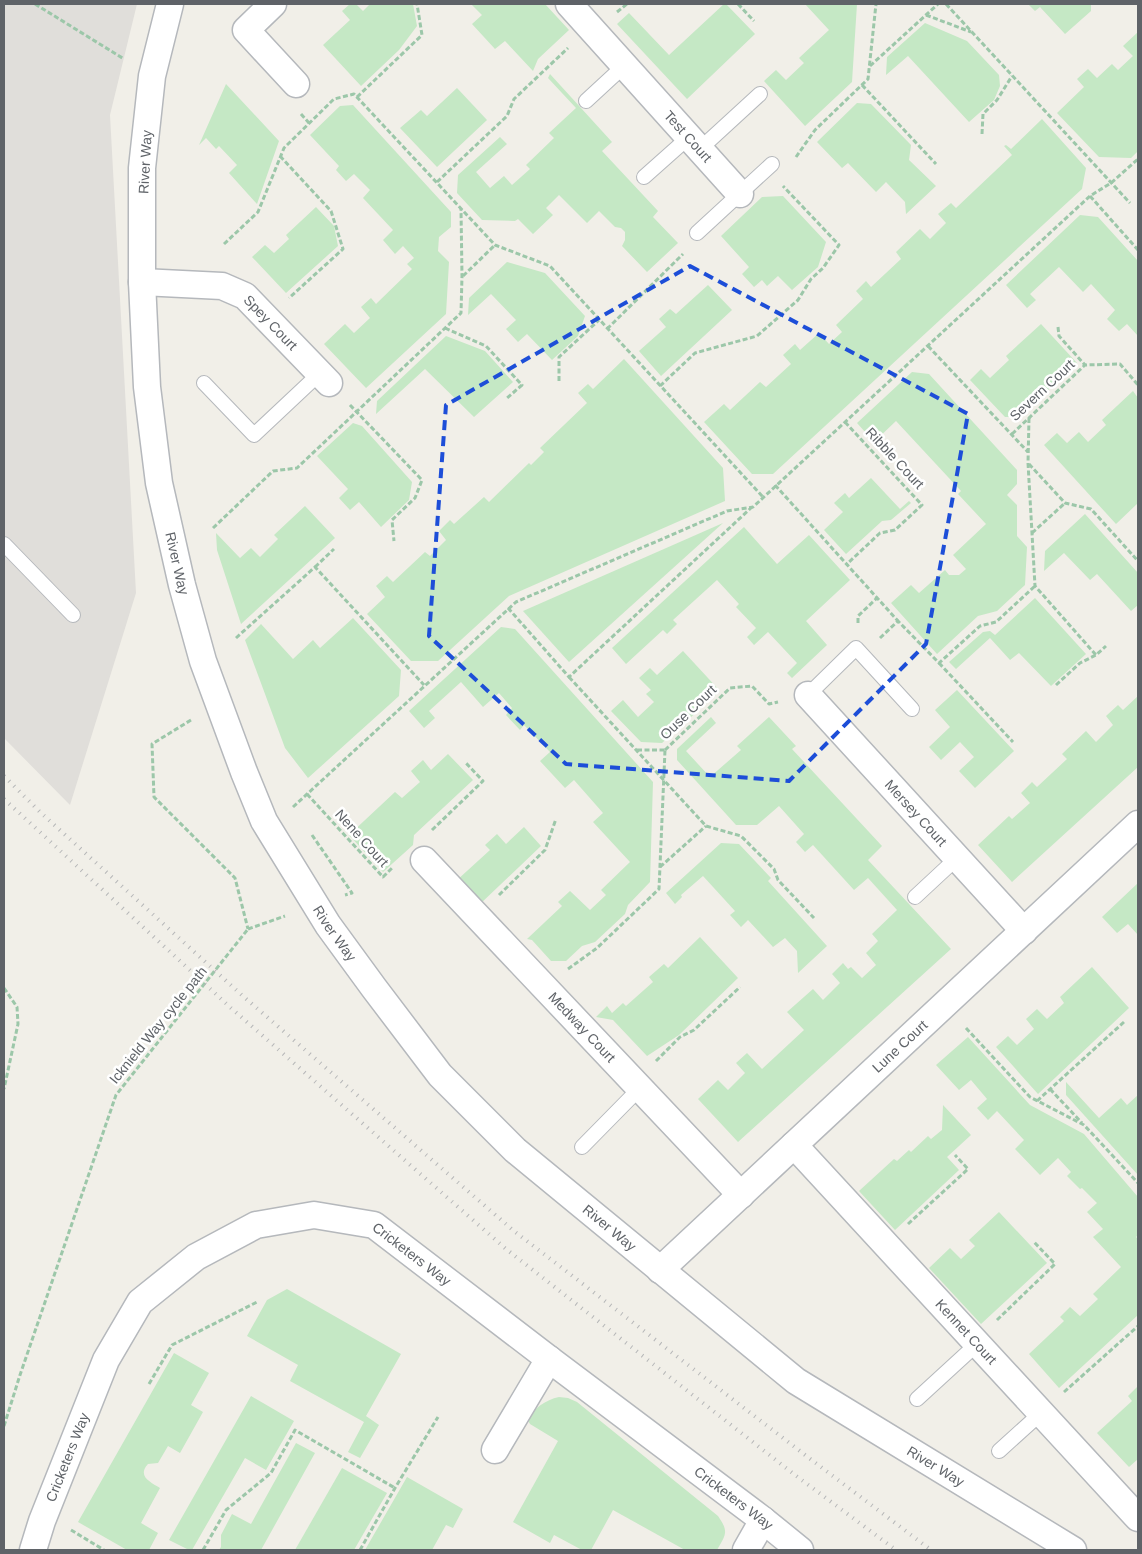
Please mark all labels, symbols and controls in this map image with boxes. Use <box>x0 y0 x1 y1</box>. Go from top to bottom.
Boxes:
street label: Test Court <box>661 107 715 165</box>
street label: River Way <box>135 130 155 194</box>
street label: Spey Court <box>240 292 301 353</box>
street label: Severn Court <box>1006 356 1078 424</box>
street label: Ribble Court <box>863 424 927 492</box>
street label: River Way <box>162 530 192 597</box>
street label: Ouse Court <box>657 681 719 743</box>
street label: Mersey Court <box>882 777 950 850</box>
street label: Nene Court <box>332 806 392 870</box>
street label: River Way <box>310 903 360 964</box>
street label: Icknield Way cycle path <box>106 963 210 1087</box>
street label: Medway Court <box>545 989 619 1065</box>
street label: Lune Court <box>869 1017 931 1076</box>
street label: River Way <box>580 1201 639 1254</box>
street label: Cricketers Way <box>369 1219 454 1289</box>
street label: Kennet Court <box>932 1296 1000 1368</box>
street label: Cricketers Way <box>42 1410 92 1504</box>
street label: River Way <box>904 1443 967 1490</box>
street label: Cricketers Way <box>691 1463 776 1533</box>

